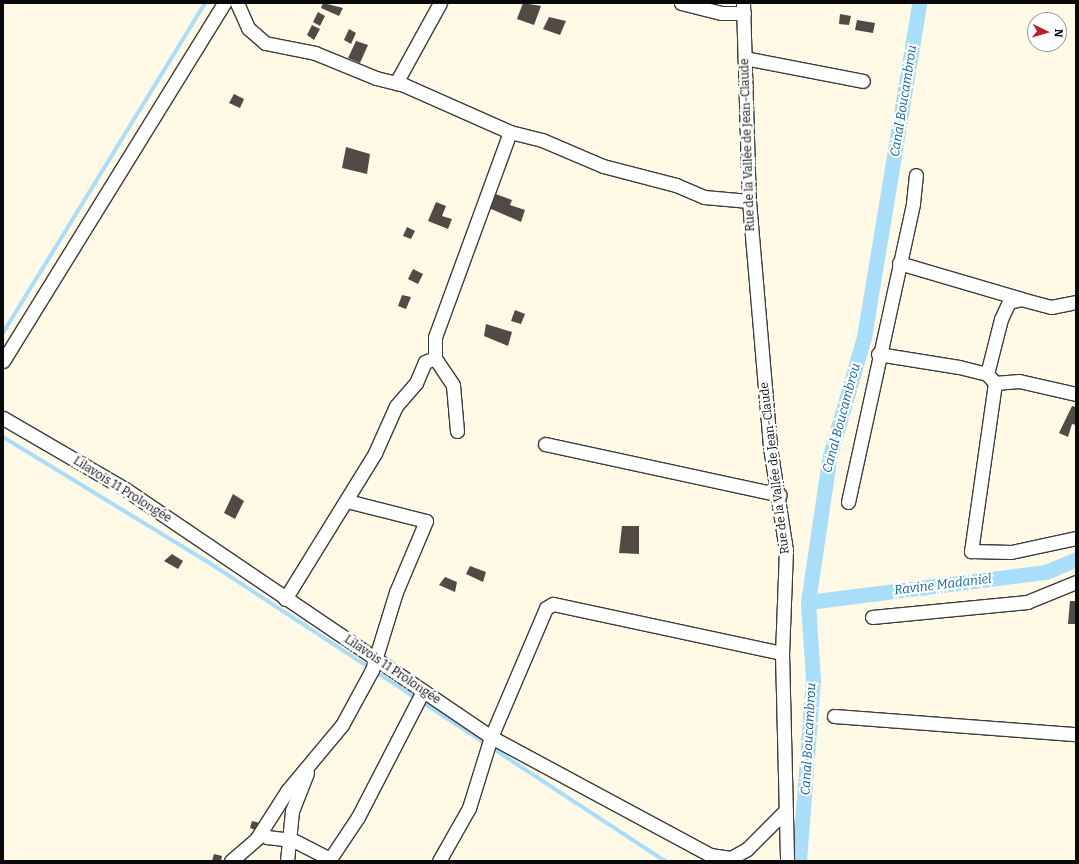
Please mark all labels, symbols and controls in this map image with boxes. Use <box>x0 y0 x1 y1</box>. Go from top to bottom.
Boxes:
north arrow <box>1027 12 1067 52</box>
text: N <box>1052 28 1065 38</box>
water label: Canal Boucambrou <box>887 44 921 158</box>
street label: Rue de la Vallée de Jean-Claude <box>738 58 758 232</box>
water label: Canal Boucambrou <box>820 361 864 475</box>
street label: Rue de la Vallée de Jean-Claude <box>757 381 793 555</box>
street label: Lilavois 11 Prolongée <box>70 454 174 526</box>
water label: Ravine Madaniel <box>893 571 993 599</box>
street label: Lilavois 11 Prolongée <box>341 632 443 708</box>
water label: Canal Boucambrou <box>798 682 820 796</box>

